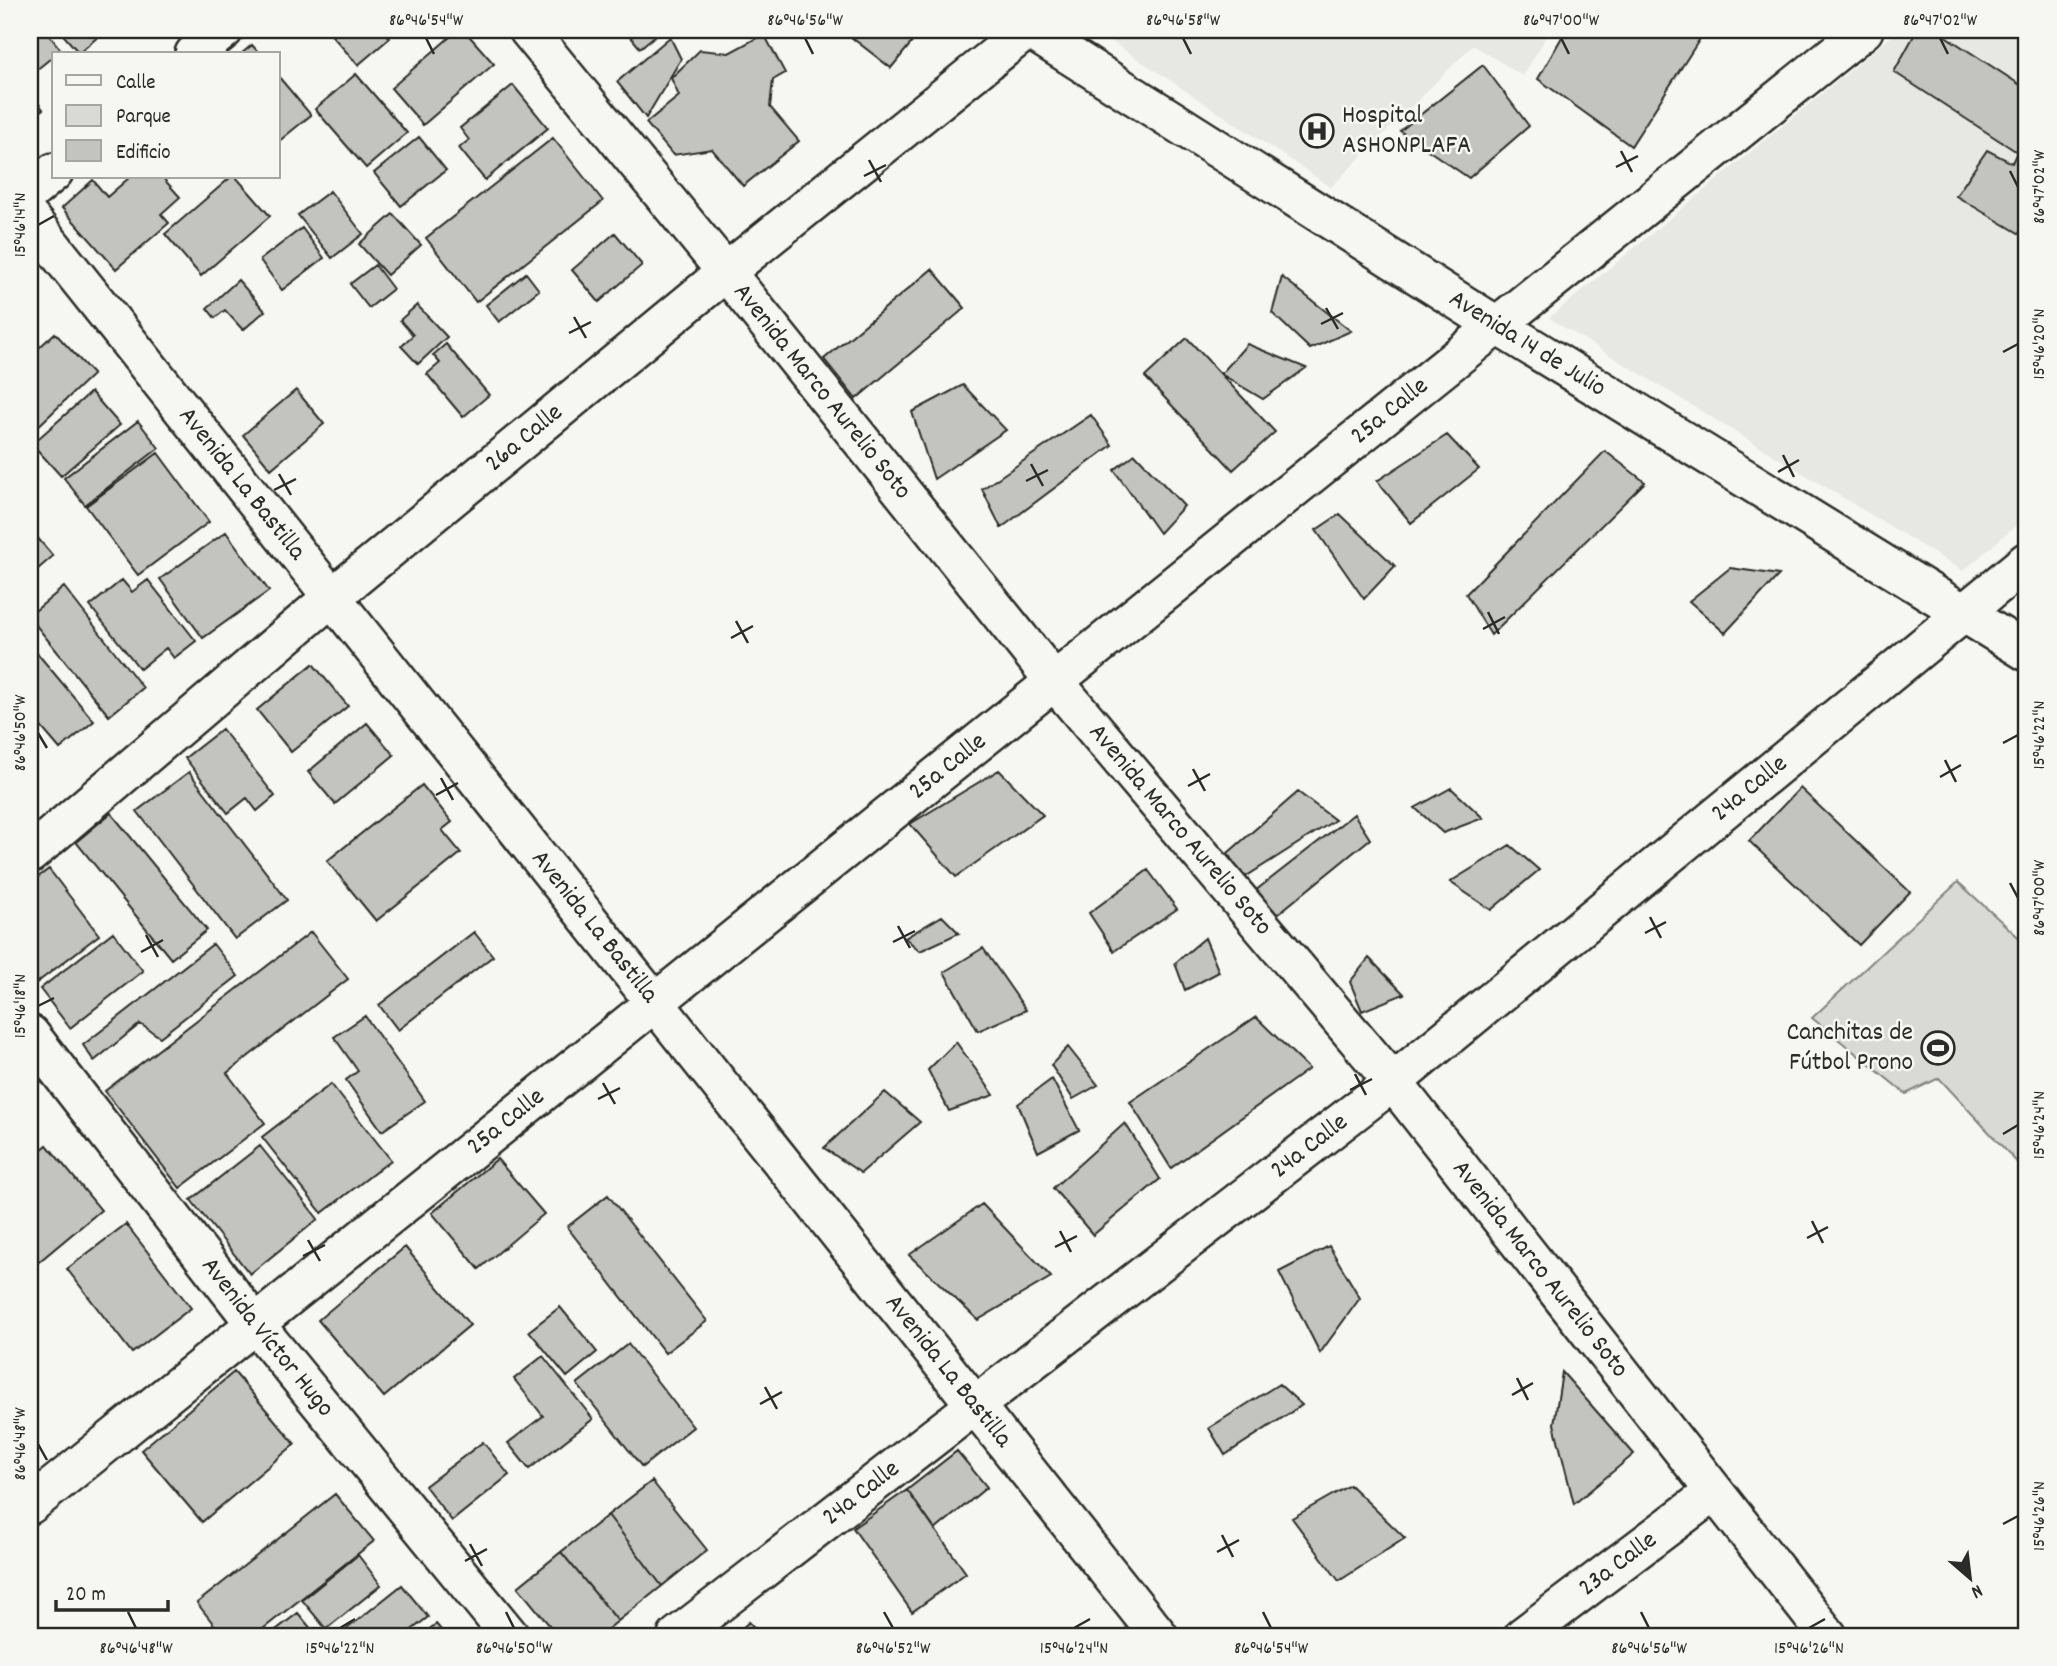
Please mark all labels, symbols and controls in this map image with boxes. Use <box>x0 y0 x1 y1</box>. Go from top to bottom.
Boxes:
text: 86°46'54"W <box>389 9 464 34</box>
text: 86°46'56"W <box>767 9 843 34</box>
text: 86°46'58"W <box>1146 9 1221 34</box>
text: 86°47'00"W <box>1523 9 1600 34</box>
text: 86°47'02"W <box>1903 9 1978 34</box>
legend <box>52 52 280 178</box>
text: Calle <box>116 69 155 99</box>
place label: Hospital ASHONPLAFA <box>1342 98 1471 165</box>
text: Parque <box>116 103 171 133</box>
hospital icon: Hospital ASHONPLAFA <box>1298 112 1336 150</box>
text: Edificio <box>116 139 171 169</box>
text: 86°47'02"W <box>2028 149 2053 224</box>
text: 15°46'14"N <box>9 193 34 257</box>
street label: Avenida Marco Aurelio Soto <box>724 275 920 508</box>
street label: Avenida 14 de Julio <box>1441 281 1613 407</box>
text: 15°46'20"N <box>2028 309 2053 379</box>
street label: 25a Calle <box>1343 369 1437 454</box>
street label: 26a Calle <box>477 395 571 482</box>
street label: Avenida La Bastilla <box>169 399 315 569</box>
text: 86°46'50"W <box>9 694 34 771</box>
text: 15°46'22"N <box>2028 701 2053 769</box>
street label: Avenida Marco Aurelio Soto <box>1079 716 1281 944</box>
street label: 25a Calle <box>901 724 995 810</box>
street label: 24a Calle <box>1703 746 1796 832</box>
street label: Avenida La Bastilla <box>522 842 668 1012</box>
text: 86°47'00"W <box>2028 859 2053 936</box>
text: 15°46'18"N <box>9 974 34 1038</box>
place label: Canchitas de Fútbol Prono <box>1787 1015 1913 1082</box>
sports icon: Canchitas de Fútbol Prono <box>1919 1029 1957 1067</box>
street label: 25a Calle <box>459 1079 553 1165</box>
text: 15°46'24"N <box>2028 1091 2053 1159</box>
street label: 24a Calle <box>1263 1104 1356 1188</box>
street label: Avenida Marco Aurelio Soto <box>1443 1152 1637 1386</box>
street label: Avenida Víctor Hugo <box>192 1249 343 1425</box>
street label: Avenida La Bastilla <box>875 1286 1021 1456</box>
text: 86°46'48"W <box>9 1407 34 1481</box>
street label: 24a Calle <box>815 1451 908 1535</box>
text: 15°46'26"N <box>2028 1481 2053 1551</box>
street label: 23a Calle <box>1571 1522 1665 1606</box>
north arrow <box>1934 1544 2004 1614</box>
scale bar <box>56 1568 168 1612</box>
text: N <box>1966 1576 1987 1604</box>
text: 20 m <box>66 1581 106 1611</box>
text: 86°46'48"W <box>99 1637 173 1662</box>
text: 15°46'22"N <box>306 1637 374 1662</box>
text: 86°46'50"W <box>476 1637 553 1662</box>
text: 86°46'52"W <box>856 1637 931 1662</box>
text: 15°46'24"N <box>1040 1637 1108 1662</box>
text: 86°46'54"W <box>1234 1637 1309 1662</box>
text: 86°46'56"W <box>1611 1637 1687 1662</box>
text: 15°46'26"N <box>1774 1637 1844 1662</box>

